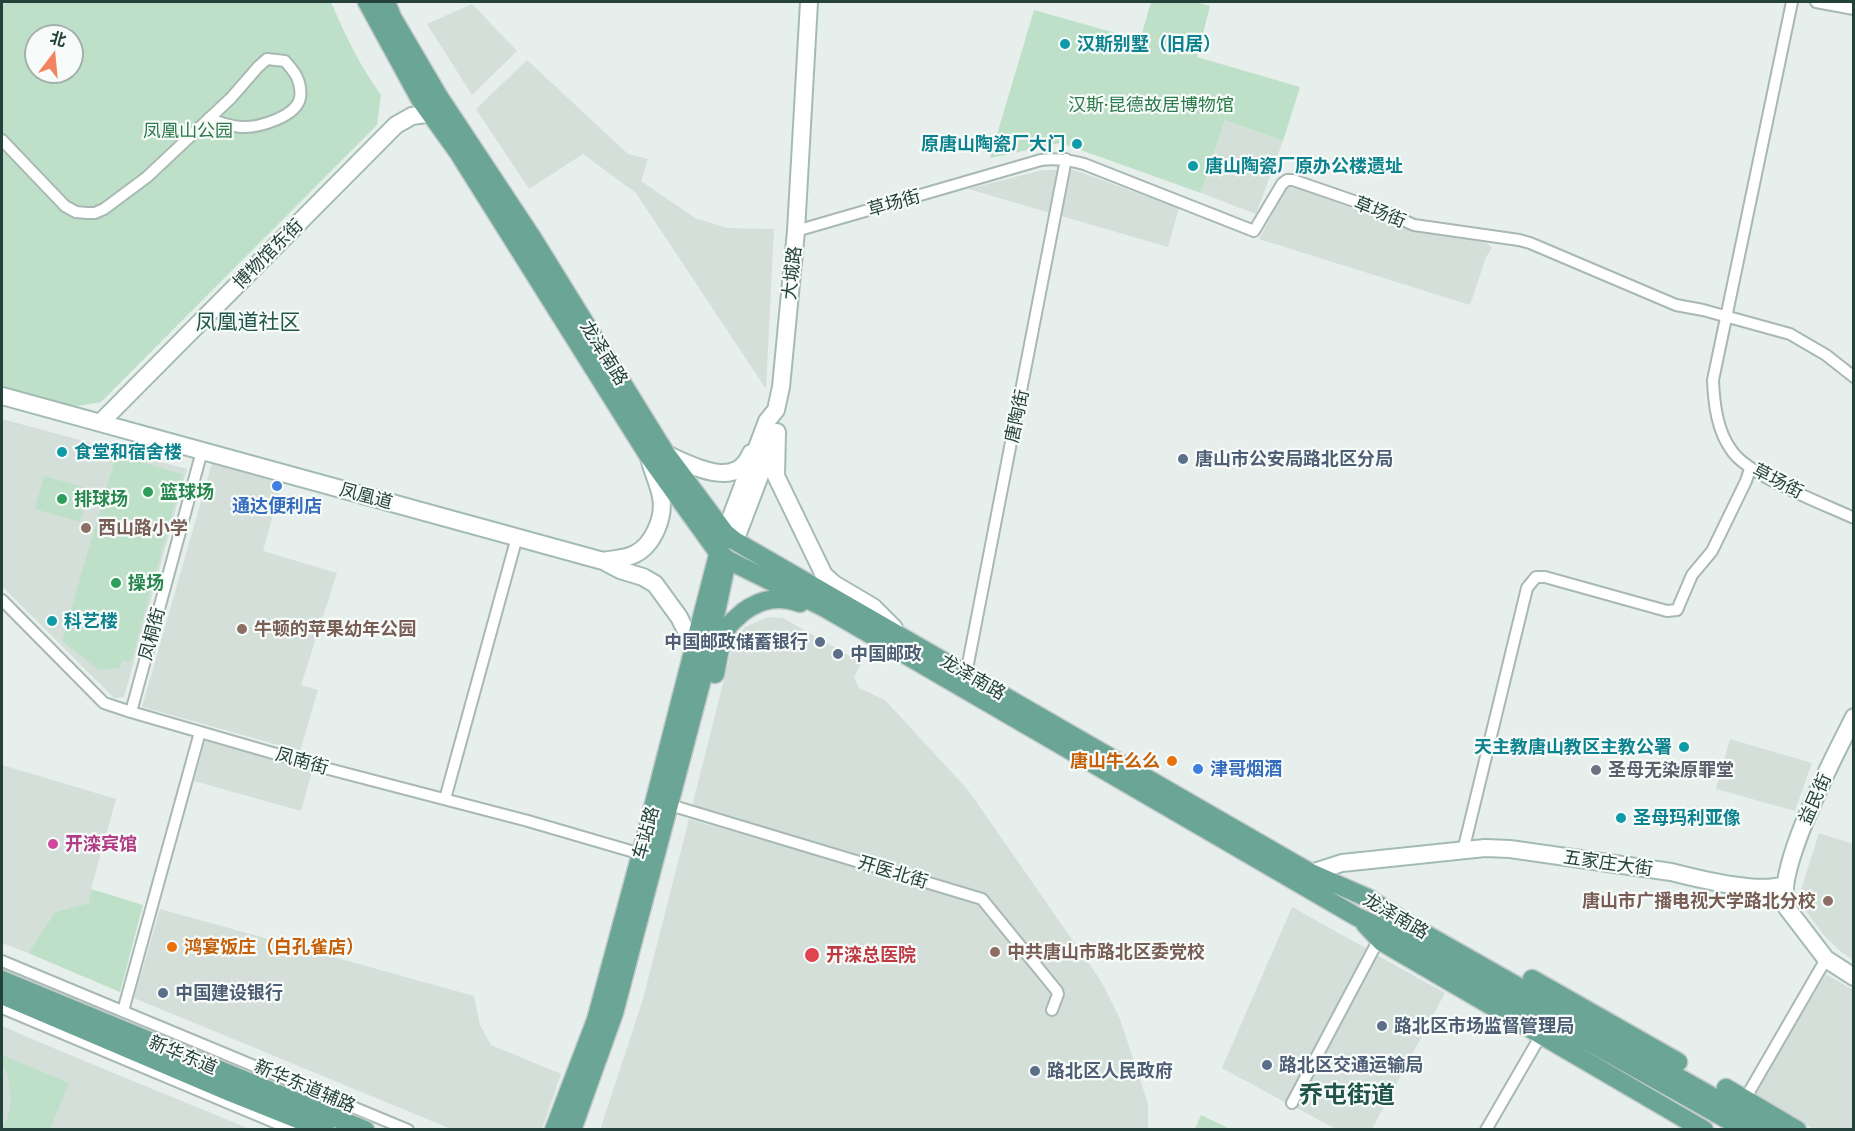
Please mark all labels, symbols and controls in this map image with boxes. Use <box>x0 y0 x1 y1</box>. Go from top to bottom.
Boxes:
north arrow <box>24 24 84 84</box>
text: 北 <box>48 27 69 49</box>
place label: 汉斯别墅（旧居） <box>1077 33 1221 55</box>
marker: 汉斯别墅（旧居） <box>1058 37 1072 51</box>
park label: 汉斯·昆德故居博物馆 <box>1068 94 1234 116</box>
park label: 凤凰山公园 <box>143 120 233 142</box>
place label: 原唐山陶瓷厂大门 <box>921 133 1065 155</box>
marker: 原唐山陶瓷厂大门 <box>1070 137 1084 151</box>
place label: 唐山陶瓷厂原办公楼遗址 <box>1205 155 1403 177</box>
marker: 唐山陶瓷厂原办公楼遗址 <box>1186 159 1200 173</box>
street label: 草场街 <box>865 185 923 221</box>
street label: 草场街 <box>1351 192 1409 232</box>
street label: 博物馆东街 <box>229 215 307 293</box>
street label: 大城路 <box>778 245 806 301</box>
district label: 凤凰道社区 <box>196 309 300 335</box>
street label: 龙泽南路 <box>576 317 632 389</box>
street label: 唐陶街 <box>1001 387 1033 445</box>
place label: 食堂和宿舍楼 <box>74 441 182 463</box>
marker: 食堂和宿舍楼 <box>55 445 69 459</box>
place label: 唐山市公安局路北区分局 <box>1195 448 1393 470</box>
marker: 唐山市公安局路北区分局 <box>1176 452 1190 466</box>
street label: 草场街 <box>1749 459 1807 503</box>
marker: 通达便利店 <box>270 479 284 493</box>
street label: 凤凰道 <box>337 479 395 513</box>
place label: 篮球场 <box>160 481 214 503</box>
marker: 篮球场 <box>141 485 155 499</box>
place label: 排球场 <box>74 488 128 510</box>
marker: 排球场 <box>55 492 69 506</box>
place label: 通达便利店 <box>232 495 322 517</box>
place label: 西山路小学 <box>98 517 188 539</box>
marker: 西山路小学 <box>79 521 93 535</box>
place label: 操场 <box>128 572 164 594</box>
marker: 操场 <box>109 576 123 590</box>
street label: 凤桐街 <box>135 605 169 663</box>
place label: 科艺楼 <box>64 610 118 632</box>
marker: 科艺楼 <box>45 614 59 628</box>
place label: 牛顿的苹果幼年公园 <box>254 618 416 640</box>
marker: 牛顿的苹果幼年公园 <box>235 622 249 636</box>
place label: 中国邮政储蓄银行 <box>664 631 808 653</box>
marker: 中国邮政储蓄银行 <box>813 635 827 649</box>
place label: 中国邮政 <box>850 643 922 665</box>
marker: 中国邮政 <box>831 647 845 661</box>
street label: 龙泽南路 <box>936 650 1010 704</box>
place label: 天主教唐山教区主教公署 <box>1474 736 1672 758</box>
marker: 天主教唐山教区主教公署 <box>1677 740 1691 754</box>
street label: 凤南街 <box>273 743 331 779</box>
place label: 唐山牛么么 <box>1070 750 1160 772</box>
marker: 唐山牛么么 <box>1165 754 1179 768</box>
place label: 津哥烟酒 <box>1210 758 1282 780</box>
place label: 圣母无染原罪堂 <box>1608 759 1734 781</box>
marker: 津哥烟酒 <box>1191 762 1205 776</box>
marker: 圣母无染原罪堂 <box>1589 763 1603 777</box>
street label: 益民街 <box>1794 770 1836 828</box>
street label: 车站路 <box>629 804 663 862</box>
place label: 圣母玛利亚像 <box>1633 807 1741 829</box>
marker: 圣母玛利亚像 <box>1614 811 1628 825</box>
place label: 开滦宾馆 <box>65 833 137 855</box>
marker: 开滦宾馆 <box>46 837 60 851</box>
street label: 五家庄大街 <box>1562 846 1654 880</box>
street label: 开医北街 <box>855 851 931 893</box>
street label: 龙泽南路 <box>1359 889 1433 943</box>
place label: 唐山市广播电视大学路北分校 <box>1582 890 1816 912</box>
marker: 唐山市广播电视大学路北分校 <box>1821 894 1835 908</box>
place label: 鸿宴饭庄（白孔雀店） <box>184 936 364 958</box>
marker: 鸿宴饭庄（白孔雀店） <box>165 940 179 954</box>
place label: 中共唐山市路北区委党校 <box>1007 941 1205 963</box>
place label: 开滦总医院 <box>826 944 916 966</box>
marker: 中共唐山市路北区委党校 <box>988 945 1002 959</box>
marker: 开滦总医院 <box>803 946 821 964</box>
place label: 中国建设银行 <box>175 982 283 1004</box>
marker: 中国建设银行 <box>156 986 170 1000</box>
place label: 路北区市场监督管理局 <box>1394 1015 1574 1037</box>
marker: 路北区市场监督管理局 <box>1375 1019 1389 1033</box>
street label: 新华东道 <box>146 1031 220 1079</box>
place label: 路北区交通运输局 <box>1279 1054 1423 1076</box>
street label: 新华东道辅路 <box>251 1055 359 1117</box>
marker: 路北区交通运输局 <box>1260 1058 1274 1072</box>
place label: 路北区人民政府 <box>1047 1060 1173 1082</box>
marker: 路北区人民政府 <box>1028 1064 1042 1078</box>
district label: 乔屯街道 <box>1299 1081 1395 1109</box>

